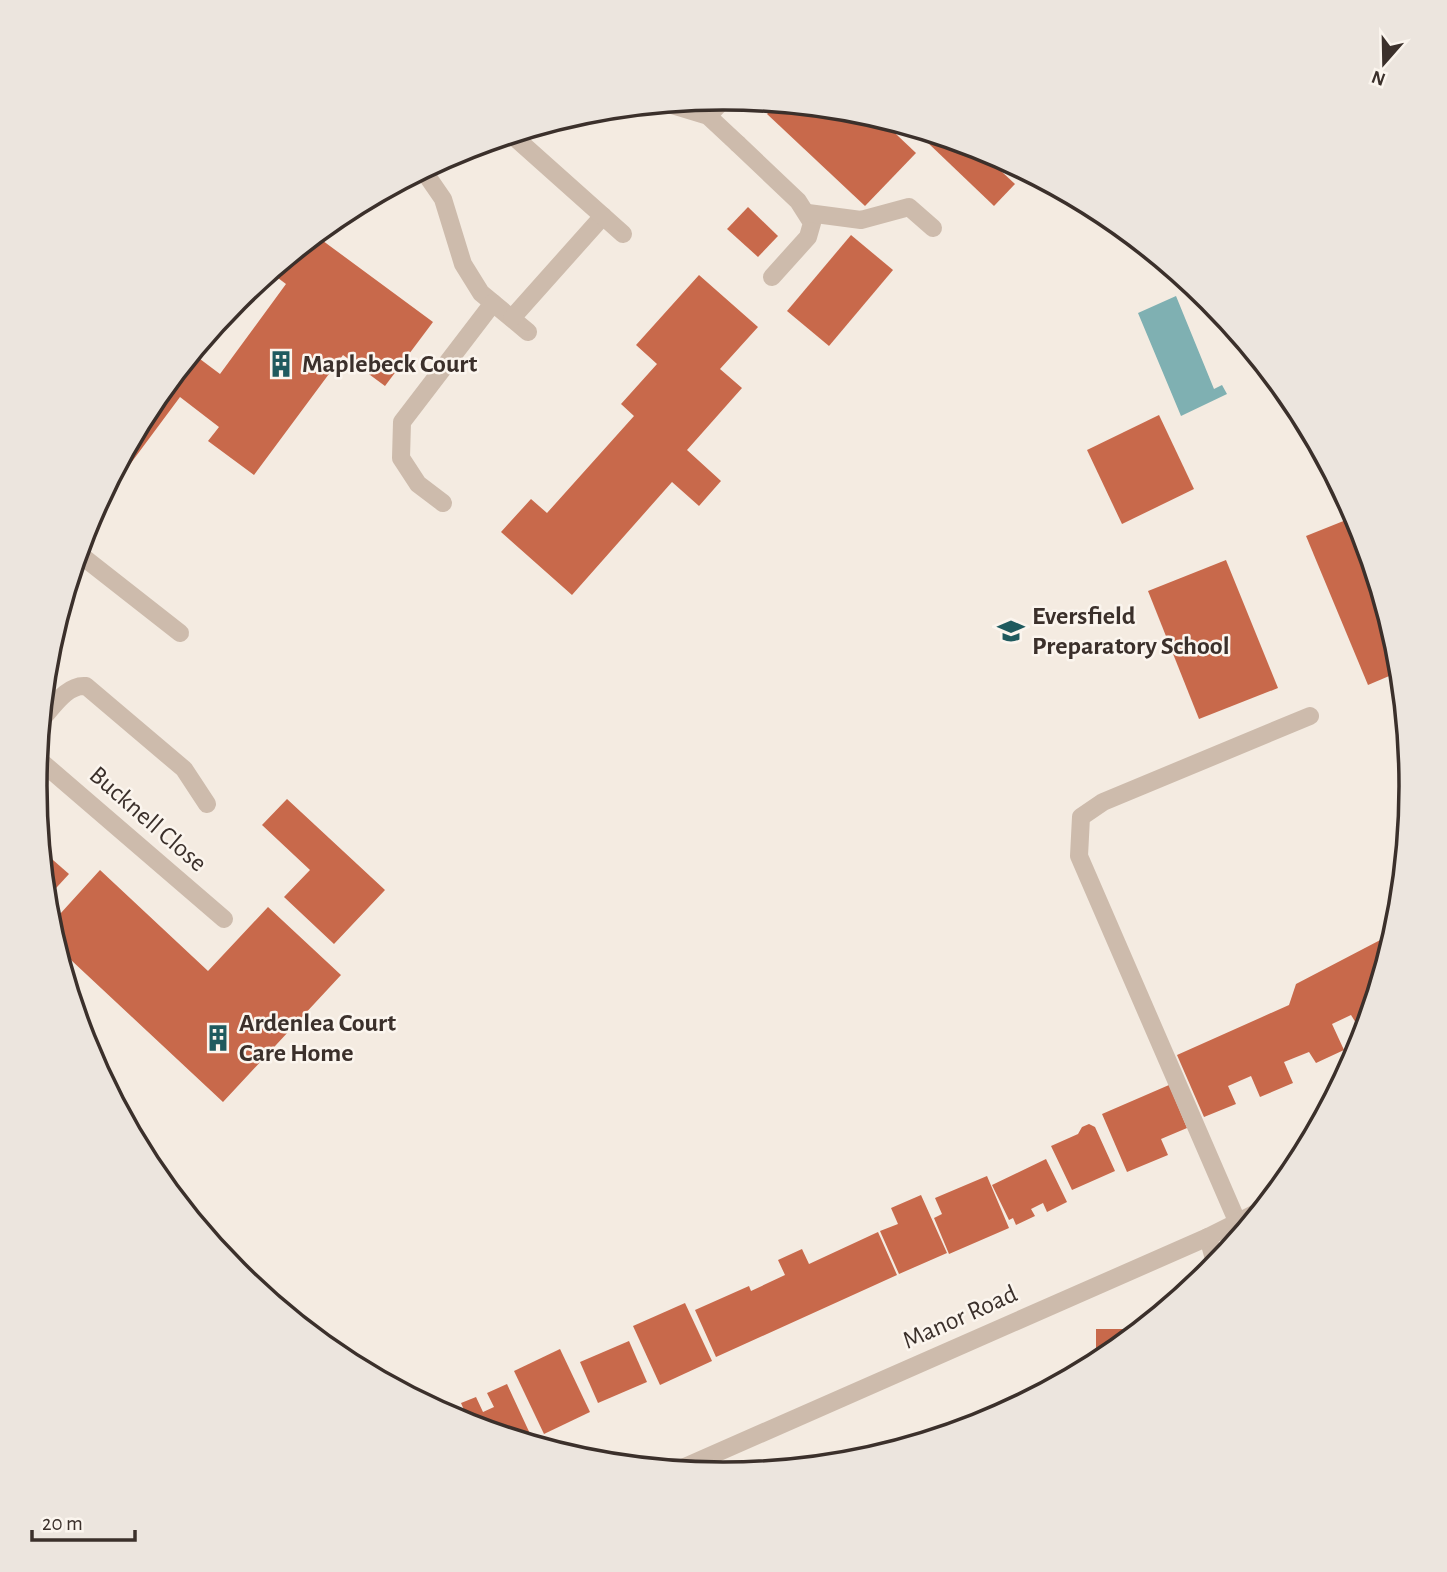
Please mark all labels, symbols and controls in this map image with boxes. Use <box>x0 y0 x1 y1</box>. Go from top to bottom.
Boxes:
north arrow <box>1349 28 1419 98</box>
text: N <box>1369 66 1388 89</box>
building icon: Maplebeck Court <box>266 349 296 379</box>
place label: Maplebeck Court <box>302 351 477 377</box>
place label: Eversfield Preparatory School <box>1032 603 1230 659</box>
school or university icon: Eversfield Preparatory School <box>996 616 1026 646</box>
street label: Bucknell Close <box>84 761 212 877</box>
place label: Ardenlea Court Care Home <box>239 1010 396 1066</box>
building icon: Ardenlea Court Care Home <box>203 1023 233 1053</box>
street label: Manor Road <box>899 1280 1021 1354</box>
scale bar <box>32 1498 135 1542</box>
text: 20 m <box>42 1513 83 1534</box>

